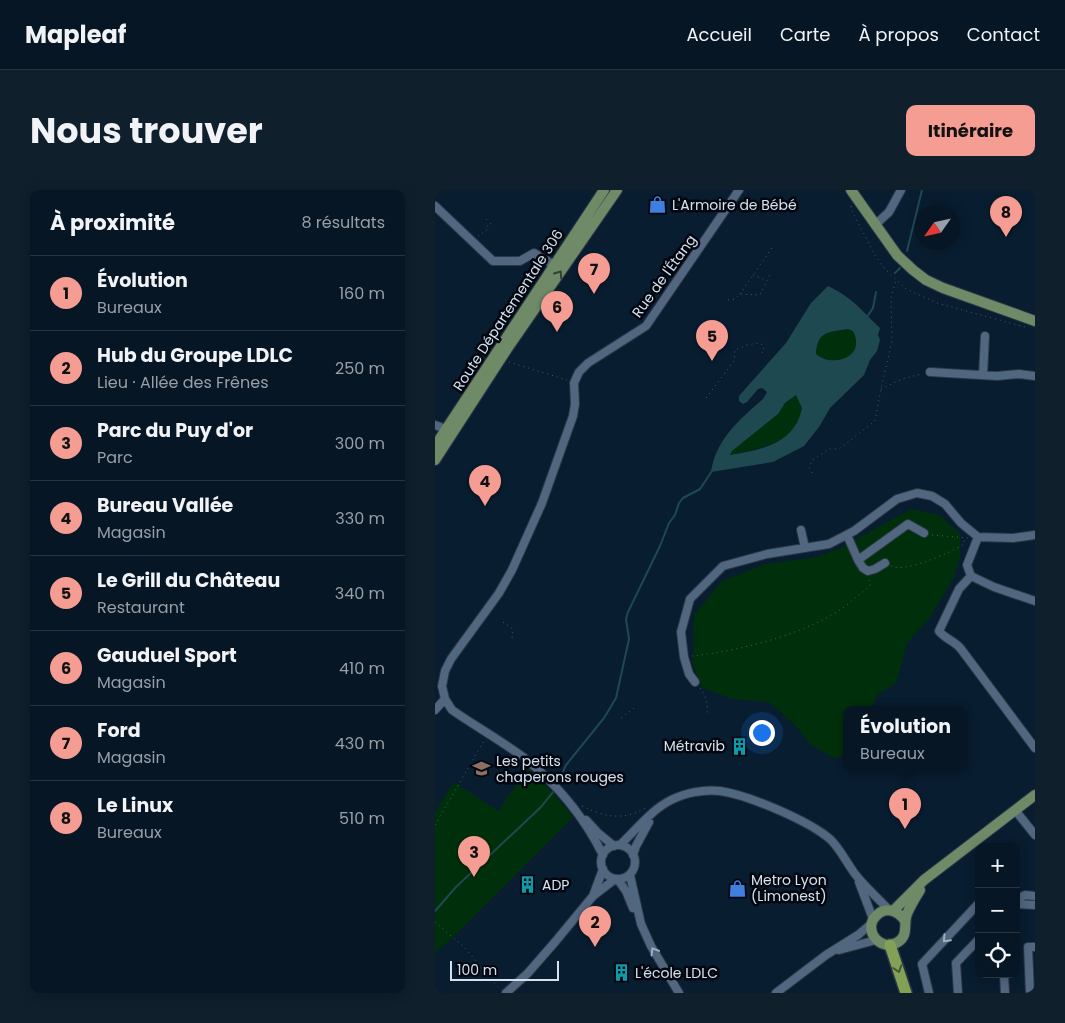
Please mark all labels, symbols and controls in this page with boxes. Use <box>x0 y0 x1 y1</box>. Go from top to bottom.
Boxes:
text: Mapleaf <box>25 18 126 51</box>
text: Accueil <box>686 22 752 47</box>
text: Carte <box>780 22 830 47</box>
text: À propos <box>858 22 939 47</box>
text: Contact <box>967 22 1040 47</box>
button: Itinéraire <box>906 105 1035 156</box>
text: Nous trouver <box>30 106 263 155</box>
shop icon: L'Armoire de Bébé <box>648 195 668 215</box>
place label: L'Armoire de Bébé <box>672 195 797 215</box>
pin: 8 <box>990 196 1022 237</box>
north arrow <box>915 205 960 250</box>
text: À proximité <box>50 208 175 237</box>
text: 8 résultats <box>301 211 385 234</box>
street label: Route Départementale 306 <box>450 226 566 394</box>
street label: Rue de l'Étang <box>627 231 701 321</box>
pin: 7 <box>578 253 610 294</box>
text: Évolution <box>97 267 188 294</box>
one-way arrow <box>553 271 562 280</box>
text: 1 <box>63 282 69 305</box>
text: 160 m <box>339 282 385 305</box>
pin: 6 <box>541 291 573 332</box>
text: Bureaux <box>97 296 162 319</box>
pin: 5 <box>696 320 728 361</box>
text: Hub du Groupe LDLC <box>97 342 293 369</box>
text: 2 <box>61 357 71 380</box>
text: 250 m <box>335 357 385 380</box>
text: Lieu · Allée des Frênes <box>97 371 269 394</box>
text: Parc du Puy d'or <box>97 417 253 444</box>
text: 3 <box>61 432 71 455</box>
text: 300 m <box>335 432 385 455</box>
text: Parc <box>97 446 133 469</box>
pin: 4 <box>469 465 501 506</box>
text: Bureau Vallée <box>97 492 233 519</box>
text: 4 <box>61 507 71 530</box>
text: 330 m <box>335 507 385 530</box>
text: Magasin <box>97 521 166 544</box>
text: Le Grill du Château <box>97 567 280 594</box>
text: 5 <box>61 582 71 605</box>
text: 340 m <box>335 582 385 605</box>
text: Restaurant <box>97 596 185 619</box>
text: Gauduel Sport <box>97 642 237 669</box>
text: 6 <box>61 657 71 680</box>
text: 410 m <box>339 657 385 680</box>
text: Magasin <box>97 671 166 694</box>
popup <box>843 706 968 771</box>
text: Évolution <box>860 713 951 740</box>
text: Ford <box>97 717 141 744</box>
your location <box>749 720 775 746</box>
text: 7 <box>62 732 70 755</box>
text: 430 m <box>335 732 385 755</box>
place label: Métravib <box>664 736 725 756</box>
building icon: Métravib <box>729 736 749 756</box>
text: Bureaux <box>860 742 925 765</box>
text: Magasin <box>97 746 166 769</box>
place label: Les petits chaperons rouges <box>496 751 624 787</box>
school or university icon: Les petits chaperons rouges <box>472 759 492 779</box>
pin: 1 <box>889 788 921 829</box>
text: Le Linux <box>97 792 173 819</box>
text: 8 <box>61 807 71 830</box>
text: 510 m <box>339 807 385 830</box>
text: Bureaux <box>97 821 162 844</box>
pin: 3 <box>458 836 490 877</box>
map controls <box>975 843 1020 978</box>
button: + <box>975 843 1020 888</box>
place label: Metro Lyon (Limonest) <box>751 870 827 906</box>
building icon: ADP <box>518 875 538 895</box>
place label: ADP <box>542 875 569 895</box>
shop icon: Metro Lyon (Limonest) <box>727 878 747 898</box>
button: − <box>975 888 1020 933</box>
pin: 2 <box>579 906 611 947</box>
button: locate <box>975 933 1020 978</box>
one-way arrow <box>943 934 952 943</box>
one-way arrow <box>651 948 661 957</box>
scale bar <box>450 958 559 981</box>
text: 100 m <box>457 960 497 980</box>
building icon: L'école LDLC <box>611 963 631 983</box>
place label: L'école LDLC <box>635 963 718 983</box>
one-way arrow <box>892 964 902 973</box>

